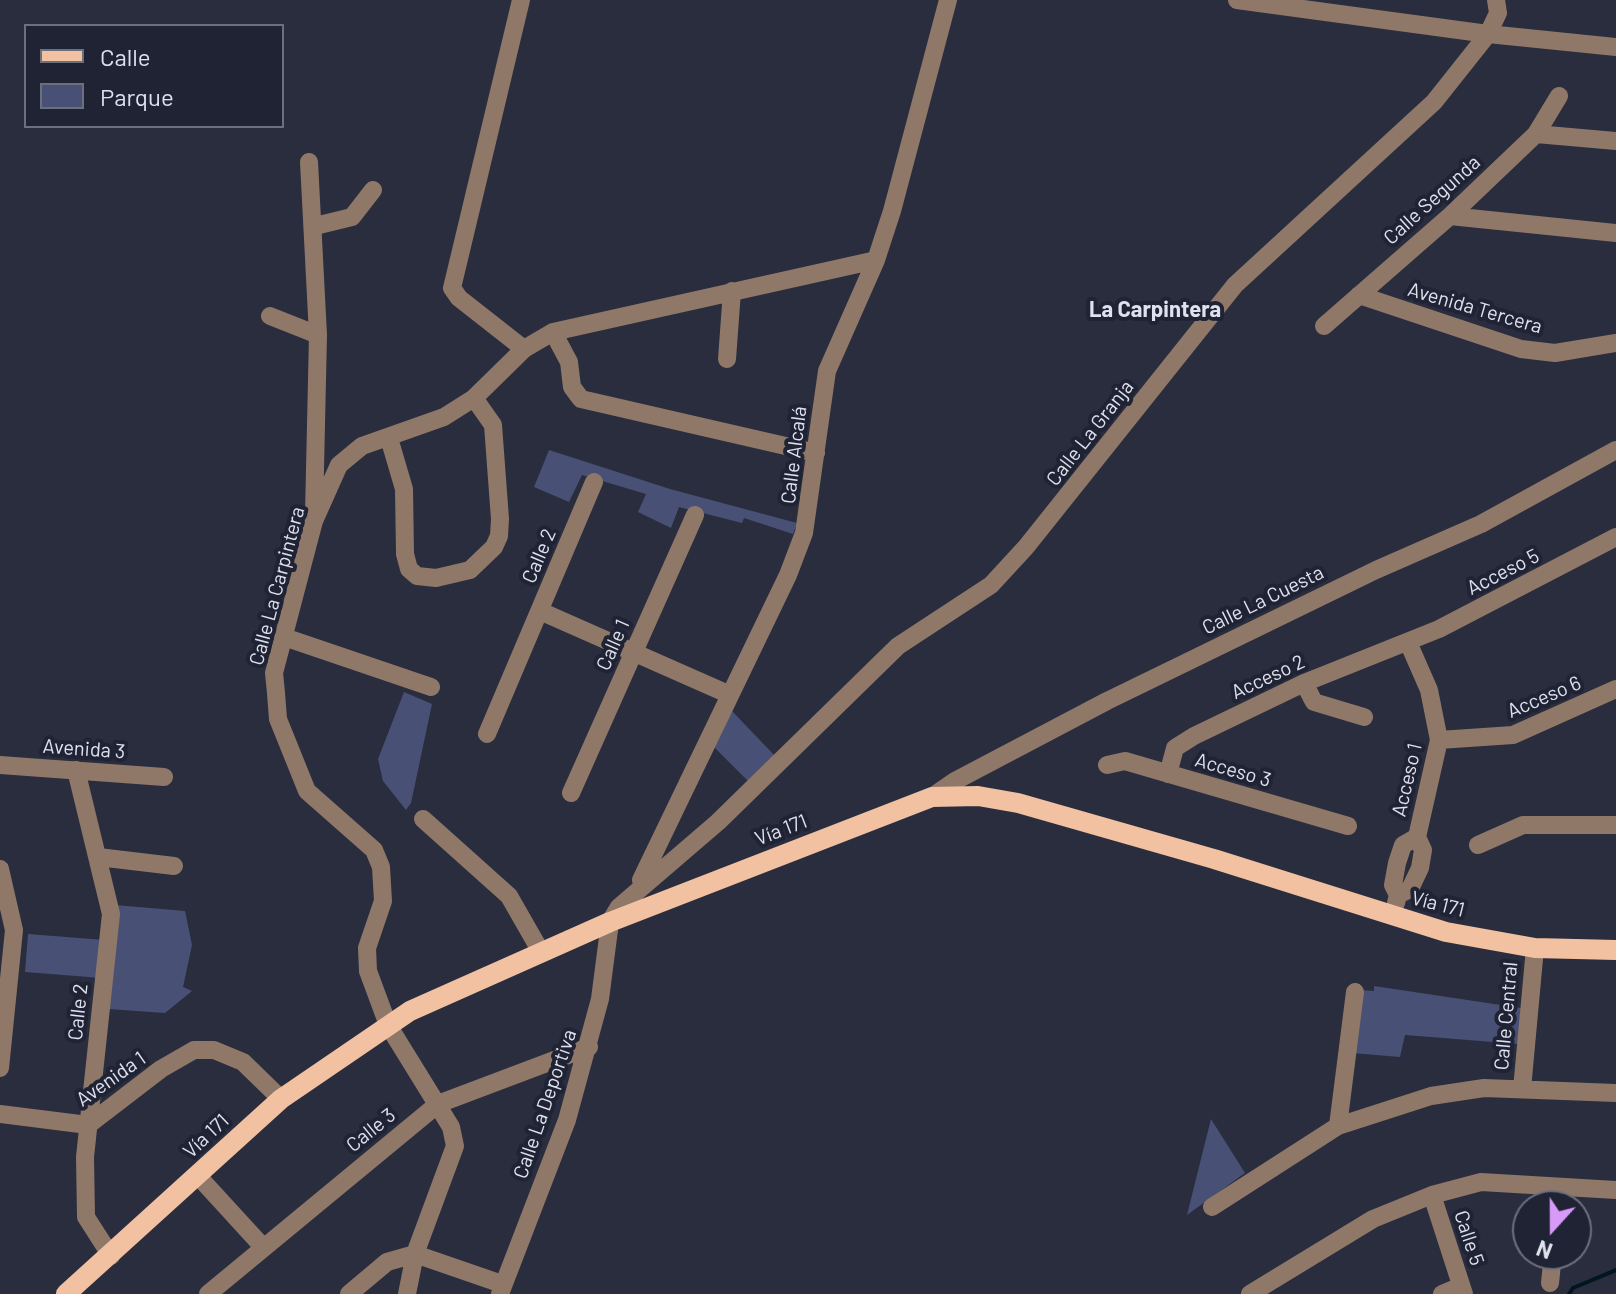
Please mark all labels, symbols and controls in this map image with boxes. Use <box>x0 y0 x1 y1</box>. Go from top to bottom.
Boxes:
legend <box>24 24 284 128</box>
text: Calle <box>100 42 151 71</box>
text: Parque <box>100 82 174 111</box>
street label: Calle Segunda <box>1379 150 1485 250</box>
street label: Avenida Tercera <box>1405 277 1545 339</box>
district label: La Carpintera <box>1089 297 1221 323</box>
street label: Calle La Granja <box>1041 375 1139 491</box>
street label: Calle Alcalá <box>776 405 812 505</box>
street label: Calle La Carpintera <box>244 504 310 668</box>
street label: Calle 2 <box>517 525 561 587</box>
street label: Acceso 5 <box>1463 544 1543 600</box>
street label: Calle La Cuesta <box>1198 560 1328 640</box>
street label: Calle 1 <box>591 616 635 674</box>
street label: Acceso 2 <box>1227 650 1309 704</box>
street label: Acceso 6 <box>1503 671 1585 723</box>
street label: Avenida 3 <box>42 734 126 764</box>
street label: Acceso 1 <box>1387 741 1427 819</box>
street label: Acceso 3 <box>1192 748 1274 792</box>
street label: Vía 171 <box>752 809 810 851</box>
street label: Vía 171 <box>1409 886 1467 922</box>
street label: Calle Central <box>1489 961 1523 1071</box>
street label: Calle 2 <box>63 983 93 1041</box>
street label: Calle La Deportiva <box>508 1026 582 1182</box>
street label: Avenida 1 <box>72 1046 150 1112</box>
street label: Calle 3 <box>342 1103 400 1157</box>
street label: Vía 171 <box>178 1109 234 1163</box>
north arrow <box>1512 1190 1592 1270</box>
street label: Calle 5 <box>1449 1207 1489 1269</box>
text: N <box>1533 1236 1556 1265</box>

